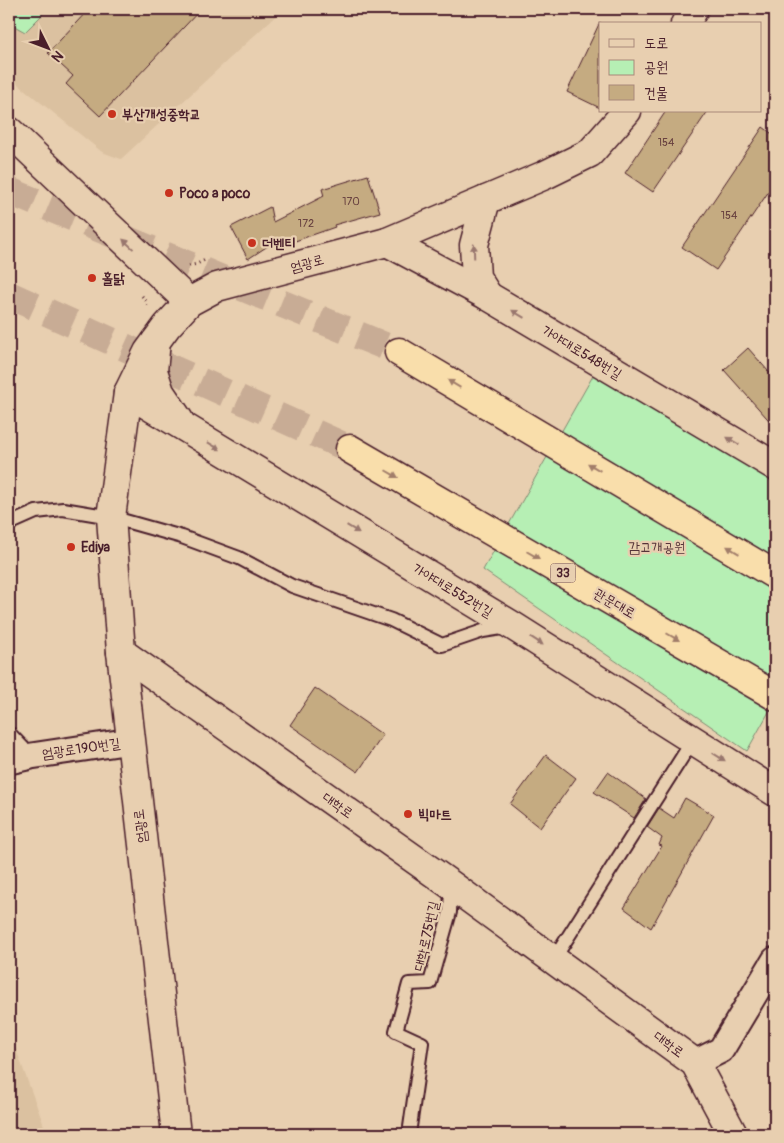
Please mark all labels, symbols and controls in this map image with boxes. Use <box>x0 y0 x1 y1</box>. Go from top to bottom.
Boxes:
north arrow <box>22 22 72 72</box>
legend <box>599 22 762 112</box>
text: 도로 <box>644 34 668 53</box>
text: N <box>48 47 67 66</box>
text: 공원 <box>644 58 668 77</box>
text: 건물 <box>644 84 668 103</box>
place label: 부산개성중학교 <box>122 106 201 123</box>
marker: 부산개성중학교 <box>106 108 118 120</box>
house number: 154 <box>658 136 675 149</box>
place label: Poco a poco <box>179 185 251 202</box>
marker: Poco a poco <box>163 187 175 199</box>
house number: 170 <box>342 195 360 208</box>
house number: 154 <box>721 209 738 222</box>
house number: 172 <box>298 217 314 230</box>
place label: 더벤티 <box>262 235 296 252</box>
marker: 더벤티 <box>246 237 258 249</box>
one-way arrow <box>123 238 135 250</box>
one-way arrow <box>470 243 478 259</box>
street label: 엄광로 <box>289 251 326 276</box>
place label: 홀닭 <box>102 270 125 287</box>
marker: 홀닭 <box>86 272 98 284</box>
one-way arrow <box>511 310 524 319</box>
street label: 가야대로548번길 <box>539 322 625 383</box>
one-way arrow <box>447 380 460 389</box>
one-way arrow <box>727 437 740 446</box>
one-way arrow <box>208 441 221 450</box>
one-way arrow <box>587 463 600 472</box>
one-way arrow <box>386 469 399 478</box>
one-way arrow <box>347 525 360 534</box>
place label: Ediya <box>81 539 111 556</box>
park label: 감고개공원 <box>629 539 685 556</box>
marker: Ediya <box>65 541 77 553</box>
one-way arrow <box>727 546 740 555</box>
one-way arrow <box>526 551 539 560</box>
street label: 가야대로552번길 <box>410 560 497 621</box>
road number: 33 <box>550 564 576 582</box>
street label: 관문대로 <box>591 585 639 622</box>
one-way arrow <box>667 632 680 641</box>
one-way arrow <box>531 636 544 646</box>
street label: 엄광로190번길 <box>41 735 122 762</box>
one-way arrow <box>712 752 725 761</box>
street label: 대학로 <box>319 789 356 822</box>
place label: 빅마트 <box>418 806 452 823</box>
street label: 엄광로 <box>130 808 151 844</box>
marker: 빅마트 <box>402 808 414 820</box>
street label: 대학로75번길 <box>410 899 443 973</box>
street label: 대학로 <box>650 1028 687 1061</box>

